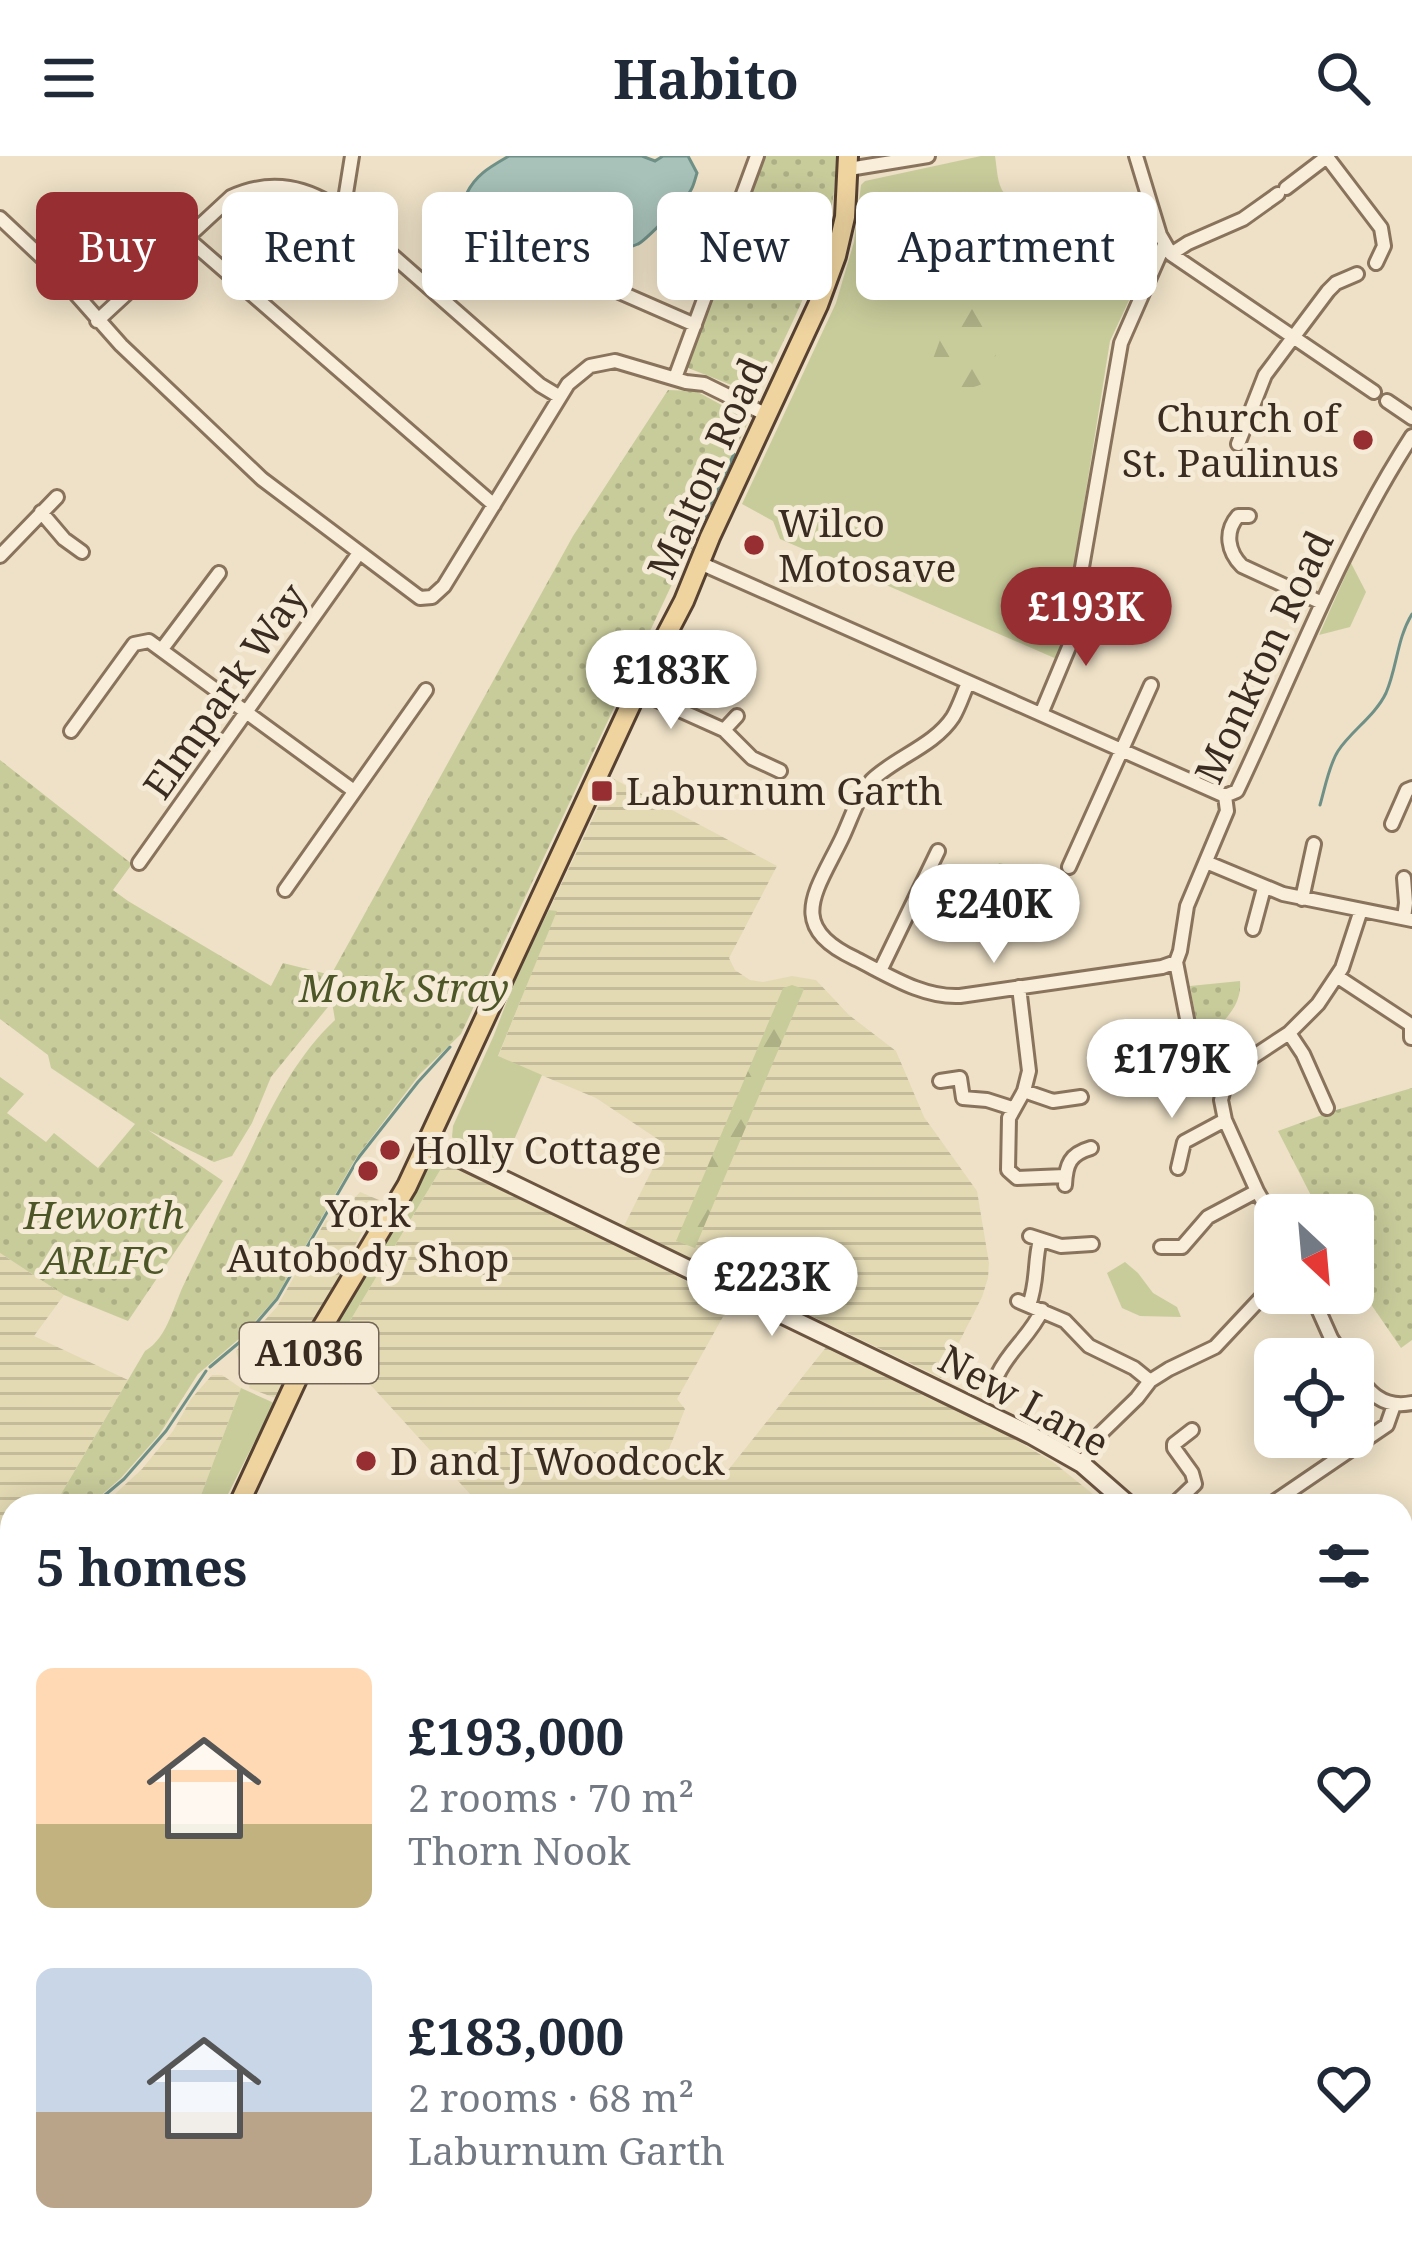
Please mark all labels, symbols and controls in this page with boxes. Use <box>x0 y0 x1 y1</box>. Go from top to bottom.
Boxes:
text: Habito <box>613 41 799 115</box>
icon: menu <box>36 45 102 111</box>
icon: search <box>1310 45 1376 111</box>
chip: Buy <box>36 192 198 300</box>
chip: Rent <box>222 192 398 300</box>
chip: Filters <box>422 192 633 300</box>
chip: New <box>657 192 832 300</box>
chip: Apartment <box>856 192 1157 300</box>
street label: Malton Road <box>633 349 778 586</box>
place label: Church of St. Paulinus <box>1122 390 1343 488</box>
marker: Church of St. Paulinus <box>1350 427 1376 453</box>
place label: Wilco Motosave <box>778 495 956 593</box>
street label: Monkton Road <box>1181 522 1344 791</box>
marker: Wilco Motosave <box>741 532 767 558</box>
pin: £193K <box>1002 567 1170 669</box>
street label: Elmpark Way <box>130 571 318 808</box>
text: £193K <box>1028 579 1144 632</box>
pin: £183K <box>587 630 755 732</box>
text: £183K <box>613 642 729 695</box>
place label: Laburnum Garth <box>626 763 943 816</box>
marker: Laburnum Garth <box>589 778 615 804</box>
pin: £240K <box>910 864 1078 966</box>
text: £240K <box>936 876 1052 929</box>
park label: Monk Stray <box>298 960 509 1013</box>
pin: £179K <box>1088 1019 1256 1121</box>
text: £179K <box>1114 1031 1230 1084</box>
place label: Holly Cottage <box>414 1122 662 1175</box>
marker: Holly Cottage <box>377 1137 403 1163</box>
marker: York Autobody Shop <box>355 1158 381 1184</box>
place label: York Autobody Shop <box>227 1185 509 1283</box>
park label: Heworth ARLFC <box>23 1187 184 1285</box>
north arrow <box>1254 1194 1374 1314</box>
map controls <box>1254 1194 1374 1458</box>
pin: £223K <box>688 1237 856 1339</box>
text: £223K <box>714 1249 830 1302</box>
road number: A1036 <box>240 1323 378 1383</box>
street label: New Lane <box>930 1331 1119 1468</box>
button: locate <box>1254 1338 1374 1458</box>
place label: D and J Woodcock <box>390 1433 725 1486</box>
marker: D and J Woodcock <box>353 1448 379 1474</box>
text: 5 homes <box>36 1531 247 1601</box>
icon: filters <box>1311 1533 1377 1599</box>
text: £193,000 <box>408 1700 624 1770</box>
icon: home <box>132 1716 276 1860</box>
icon: heart <box>1311 1755 1377 1821</box>
text: 2 rooms · 70 m² <box>408 1770 694 1823</box>
text: Thorn Nook <box>408 1823 630 1876</box>
text: £183,000 <box>408 2000 624 2070</box>
icon: home <box>132 2016 276 2160</box>
icon: heart <box>1311 2055 1377 2121</box>
text: 2 rooms · 68 m² <box>408 2070 694 2123</box>
text: Laburnum Garth <box>408 2123 725 2176</box>

